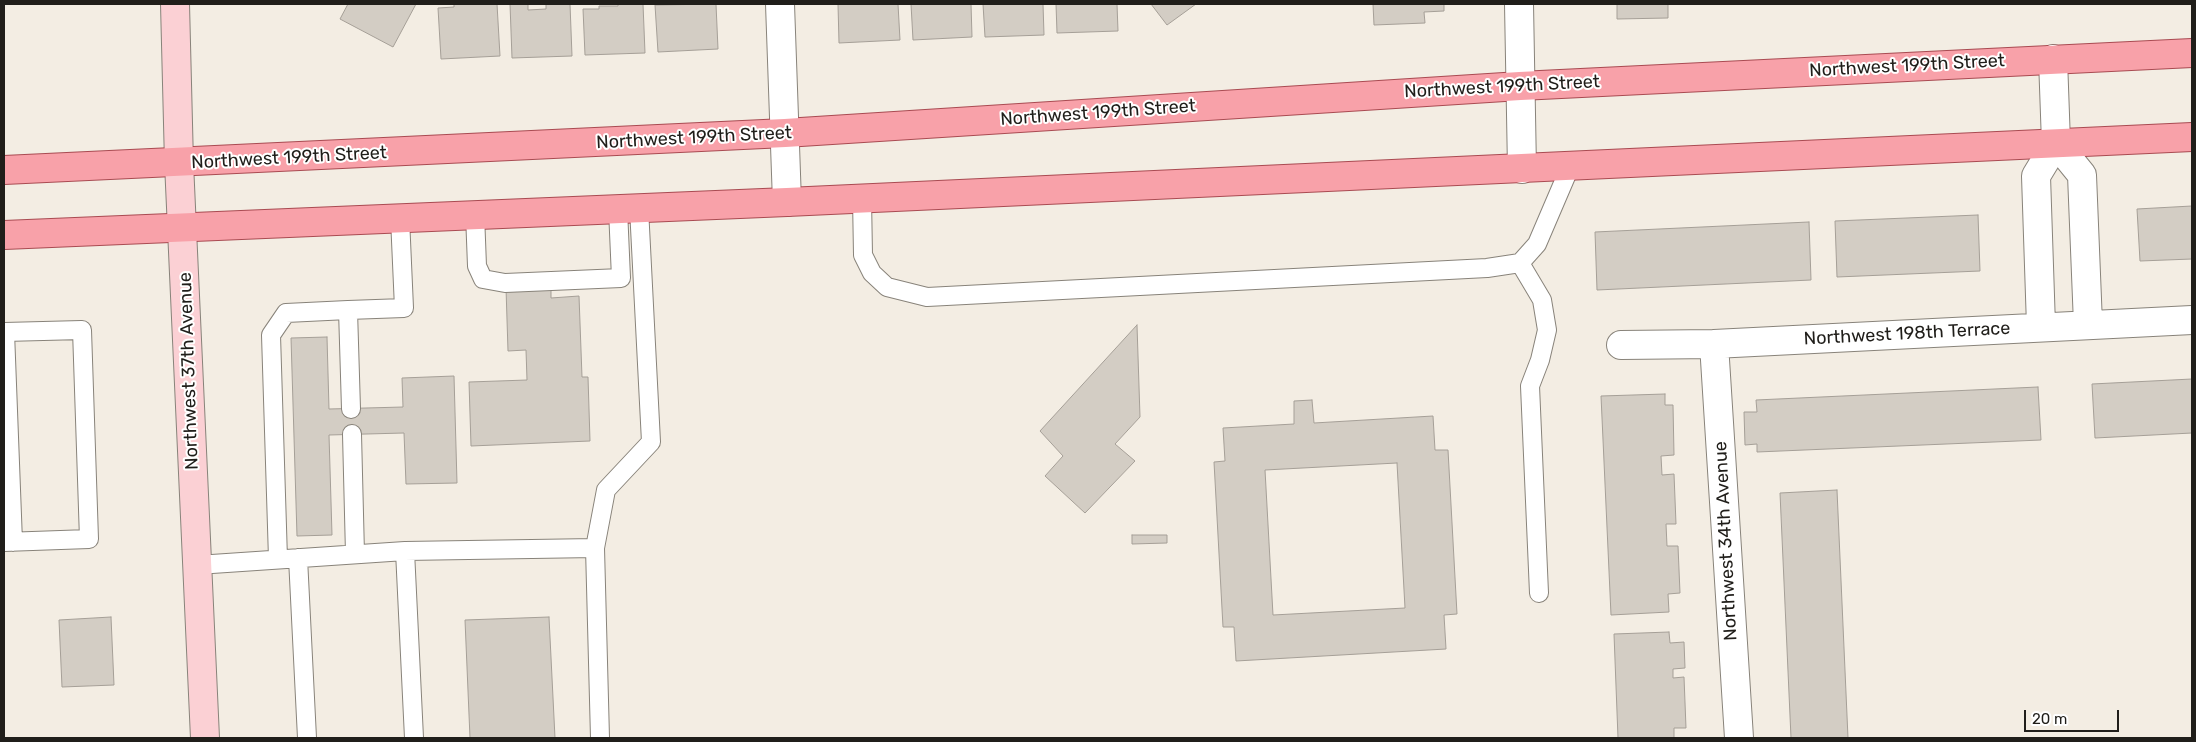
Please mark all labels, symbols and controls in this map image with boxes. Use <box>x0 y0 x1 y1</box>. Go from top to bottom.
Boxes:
street label: Northwest 199th Street <box>1809 50 2005 82</box>
street label: Northwest 199th Street <box>1404 71 1600 103</box>
street label: Northwest 199th Street <box>1000 95 1196 131</box>
street label: Northwest 199th Street <box>596 122 792 154</box>
street label: Northwest 199th Street <box>191 142 387 174</box>
street label: Northwest 37th Avenue <box>175 272 203 470</box>
street label: Northwest 198th Terrace <box>1803 318 2011 350</box>
street label: Northwest 34th Avenue <box>1710 441 1742 641</box>
scale bar <box>2026 700 2121 732</box>
text: 20 m <box>2032 710 2067 728</box>

